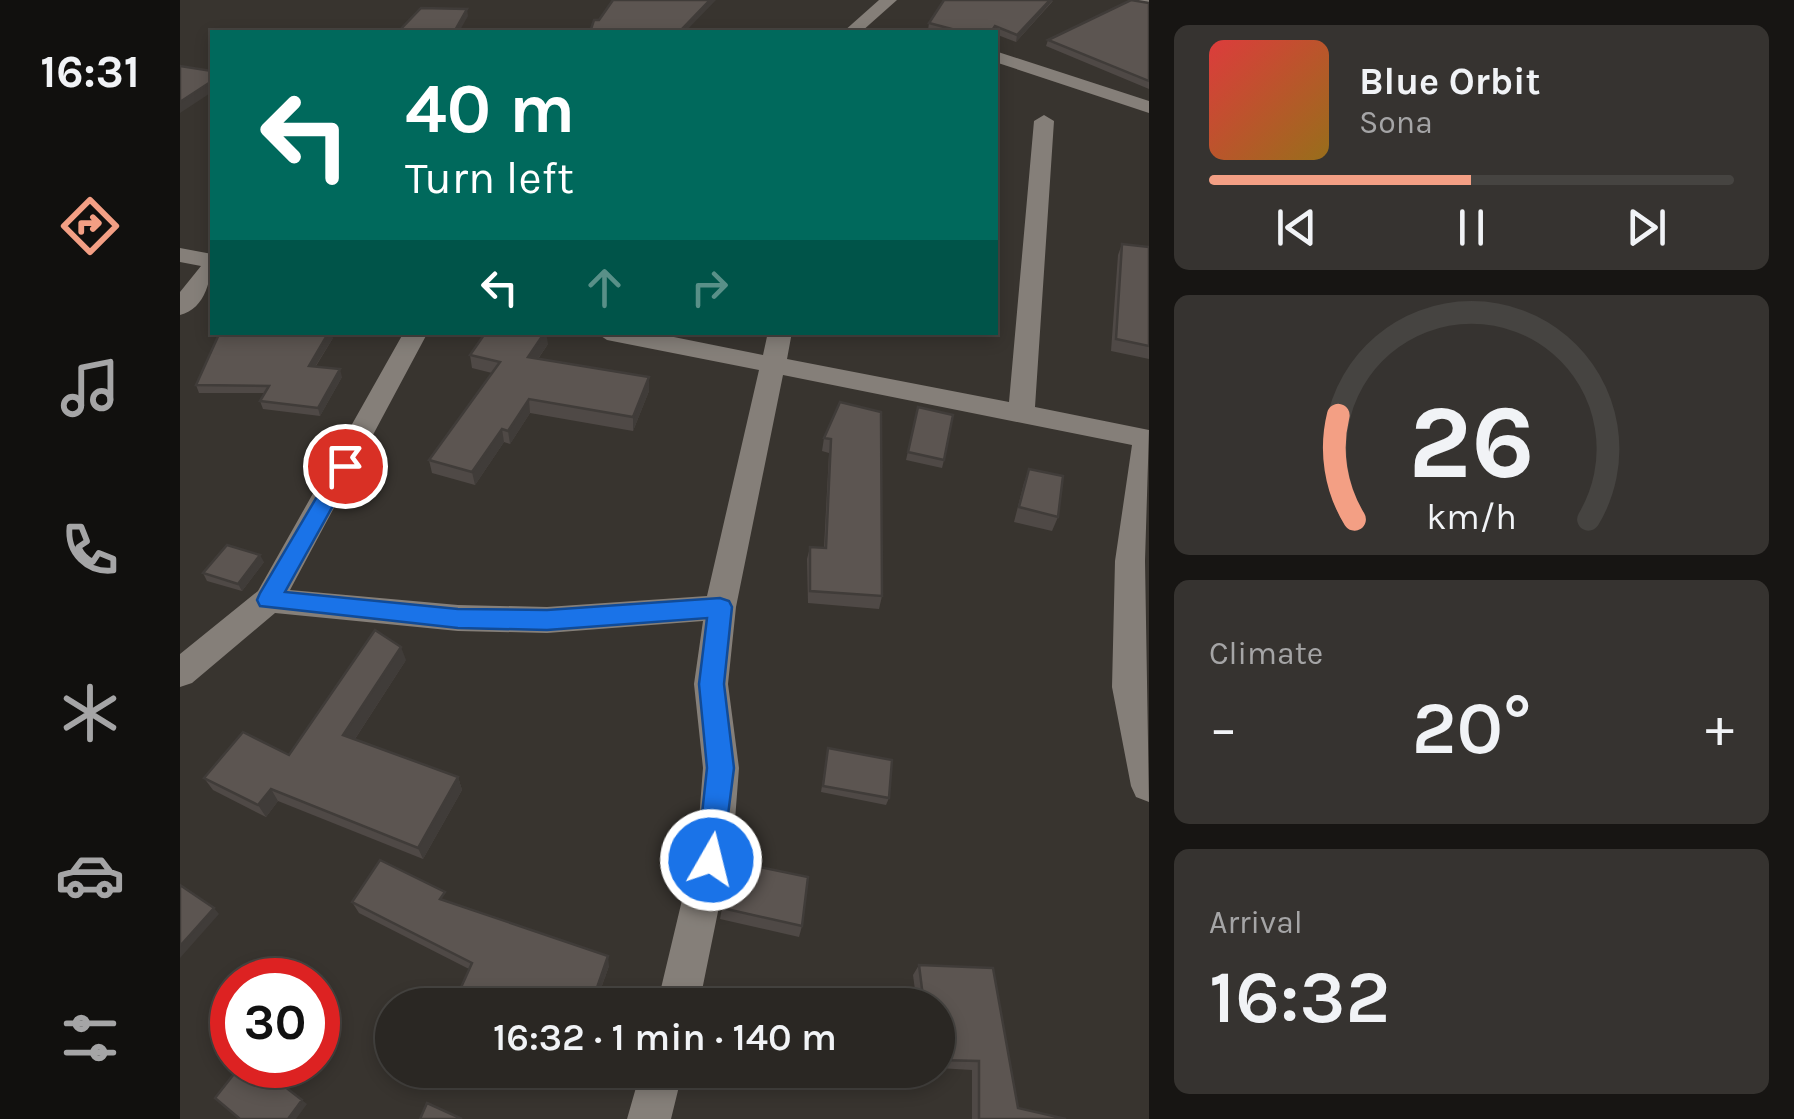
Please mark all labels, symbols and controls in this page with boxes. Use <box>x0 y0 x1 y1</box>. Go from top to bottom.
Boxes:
text: 16:31 <box>40 46 140 98</box>
text: Blue Orbit <box>1359 59 1540 104</box>
text: 40 m <box>405 68 575 150</box>
icon: left <box>240 70 370 200</box>
text: Sona <box>1359 104 1433 141</box>
text: Turn left <box>405 152 574 204</box>
icon: directions <box>55 191 125 261</box>
icon: previous <box>1269 200 1324 255</box>
icon: pause <box>1444 200 1499 255</box>
icon: next <box>1619 200 1674 255</box>
icon: left <box>472 260 527 315</box>
icon: ahead <box>577 260 632 315</box>
icon: right <box>682 260 737 315</box>
icon: music <box>55 353 125 423</box>
text: 26 <box>1408 382 1535 503</box>
pin <box>303 424 388 509</box>
icon: arrive <box>318 439 373 494</box>
text: km/h <box>1426 496 1517 538</box>
icon: phone <box>55 515 125 585</box>
text: Climate <box>1209 635 1323 672</box>
icon: climate <box>55 678 125 748</box>
text: 20° <box>1412 684 1531 772</box>
text: − <box>1209 696 1238 760</box>
text: + <box>1705 696 1734 760</box>
position arrow <box>659 808 763 912</box>
icon: car <box>55 840 125 910</box>
text: Arrival <box>1209 904 1303 941</box>
text: 16:32 <box>1209 953 1390 1041</box>
speed limit sign: 30 <box>210 958 340 1088</box>
icon: filters <box>55 1003 125 1073</box>
text: 16:32 · 1 min · 140 m <box>493 1015 837 1060</box>

